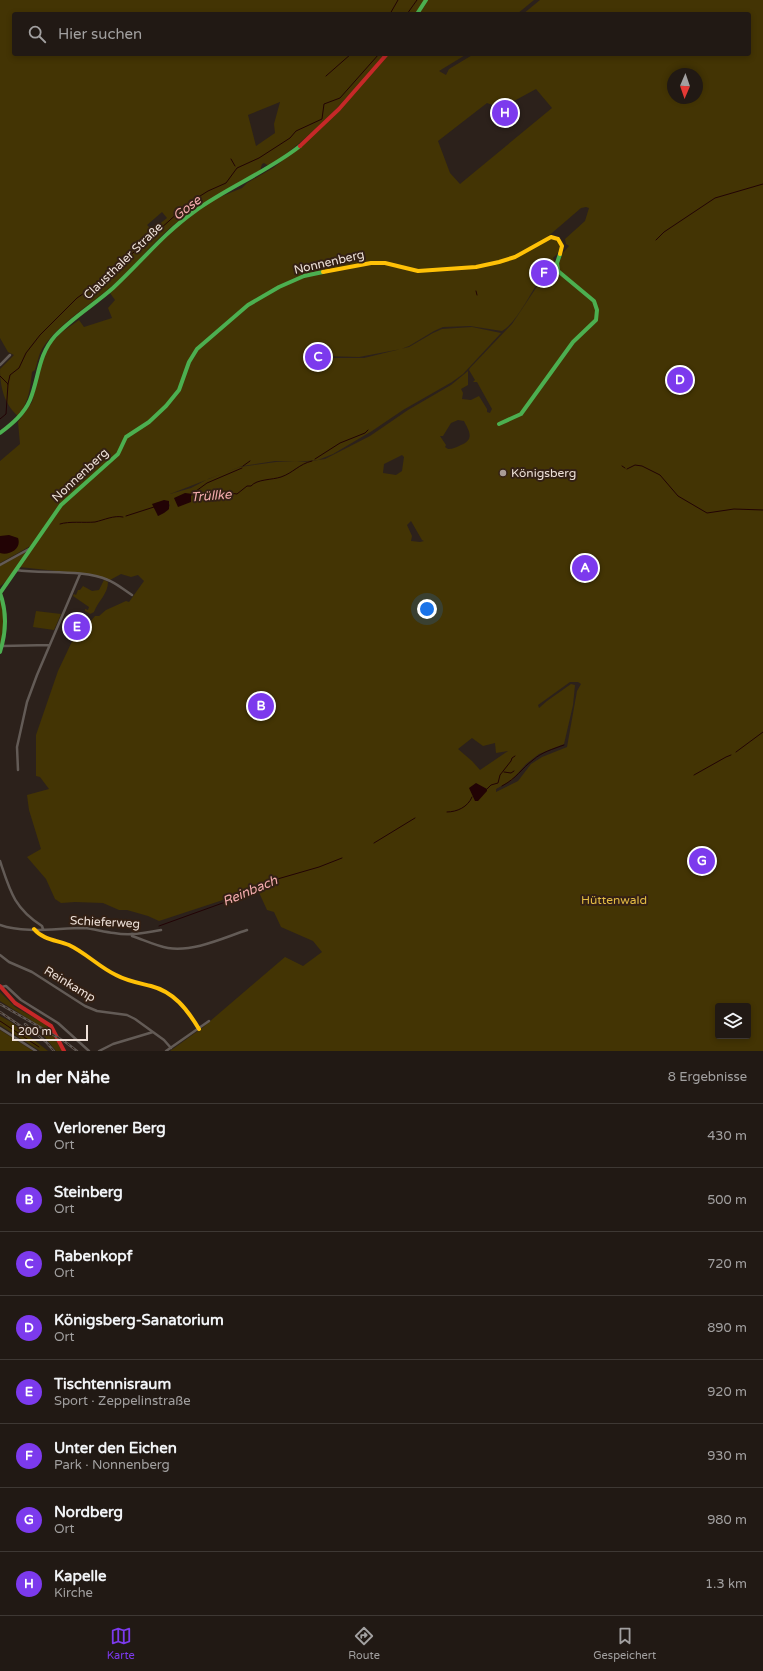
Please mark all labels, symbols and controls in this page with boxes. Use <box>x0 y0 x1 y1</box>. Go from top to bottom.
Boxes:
search box <box>12 12 751 56</box>
icon: search <box>26 23 48 45</box>
text: Hier suchen <box>58 25 142 43</box>
north arrow <box>667 68 703 104</box>
pin: H <box>492 98 518 128</box>
water label: Gose <box>170 192 205 224</box>
street label: Clausthaler Straße <box>81 220 166 302</box>
street label: Nonnenberg <box>292 247 366 277</box>
pin: F <box>531 258 557 288</box>
pin: C <box>305 342 331 372</box>
pin: D <box>667 365 693 395</box>
street label: Nonnenberg <box>49 445 111 505</box>
place label: Königsberg <box>511 466 576 480</box>
marker: Königsberg <box>498 468 508 478</box>
water label: Trüllke <box>190 487 233 505</box>
pin: A <box>572 553 598 583</box>
your location <box>417 599 437 619</box>
pin: E <box>64 612 90 642</box>
pin: B <box>248 691 274 721</box>
pin: G <box>689 846 715 876</box>
water label: Reinbach <box>220 872 281 910</box>
park label: Hüttenwald <box>581 893 647 907</box>
street label: Schieferweg <box>70 913 140 931</box>
street label: Reinkamp <box>42 963 98 1005</box>
map controls <box>715 1003 751 1039</box>
button: layers <box>715 1003 751 1039</box>
scale bar <box>12 1023 88 1042</box>
text: 200 m <box>18 1025 52 1038</box>
text: In der Nähe <box>16 1067 110 1088</box>
text: 8 Ergebnisse <box>668 1069 747 1085</box>
text: Verlorener Berg <box>54 1119 166 1137</box>
text: A <box>24 1128 34 1144</box>
text: 430 m <box>707 1128 747 1144</box>
text: Ort <box>54 1137 74 1153</box>
text: Steinberg <box>54 1183 123 1201</box>
text: B <box>24 1192 34 1208</box>
text: 500 m <box>707 1192 747 1208</box>
text: Ort <box>54 1201 74 1217</box>
text: Rabenkopf <box>54 1247 132 1265</box>
text: C <box>24 1256 34 1272</box>
text: 720 m <box>707 1256 747 1272</box>
text: Ort <box>54 1265 74 1281</box>
text: Königsberg-Sanatorium <box>54 1311 224 1329</box>
text: D <box>24 1320 34 1336</box>
text: 890 m <box>707 1320 747 1336</box>
text: Ort <box>54 1329 74 1345</box>
text: Tischtennisraum <box>54 1375 171 1393</box>
text: E <box>25 1384 33 1400</box>
text: 920 m <box>707 1384 747 1400</box>
text: Sport · Zeppelinstraße <box>54 1393 191 1409</box>
text: Unter den Eichen <box>54 1439 177 1457</box>
text: F <box>25 1448 33 1464</box>
text: 930 m <box>707 1448 747 1464</box>
text: Park · Nonnenberg <box>54 1457 170 1473</box>
text: Nordberg <box>54 1503 123 1521</box>
text: G <box>24 1512 34 1528</box>
text: 980 m <box>707 1512 747 1528</box>
text: Ort <box>54 1521 74 1537</box>
text: Kapelle <box>54 1567 106 1585</box>
text: H <box>24 1576 34 1592</box>
text: 1.3 km <box>705 1576 747 1592</box>
text: Kirche <box>54 1585 93 1601</box>
tab: Karte <box>107 1625 135 1662</box>
tab: Route <box>348 1625 380 1662</box>
tab: Gespeichert <box>593 1625 656 1662</box>

